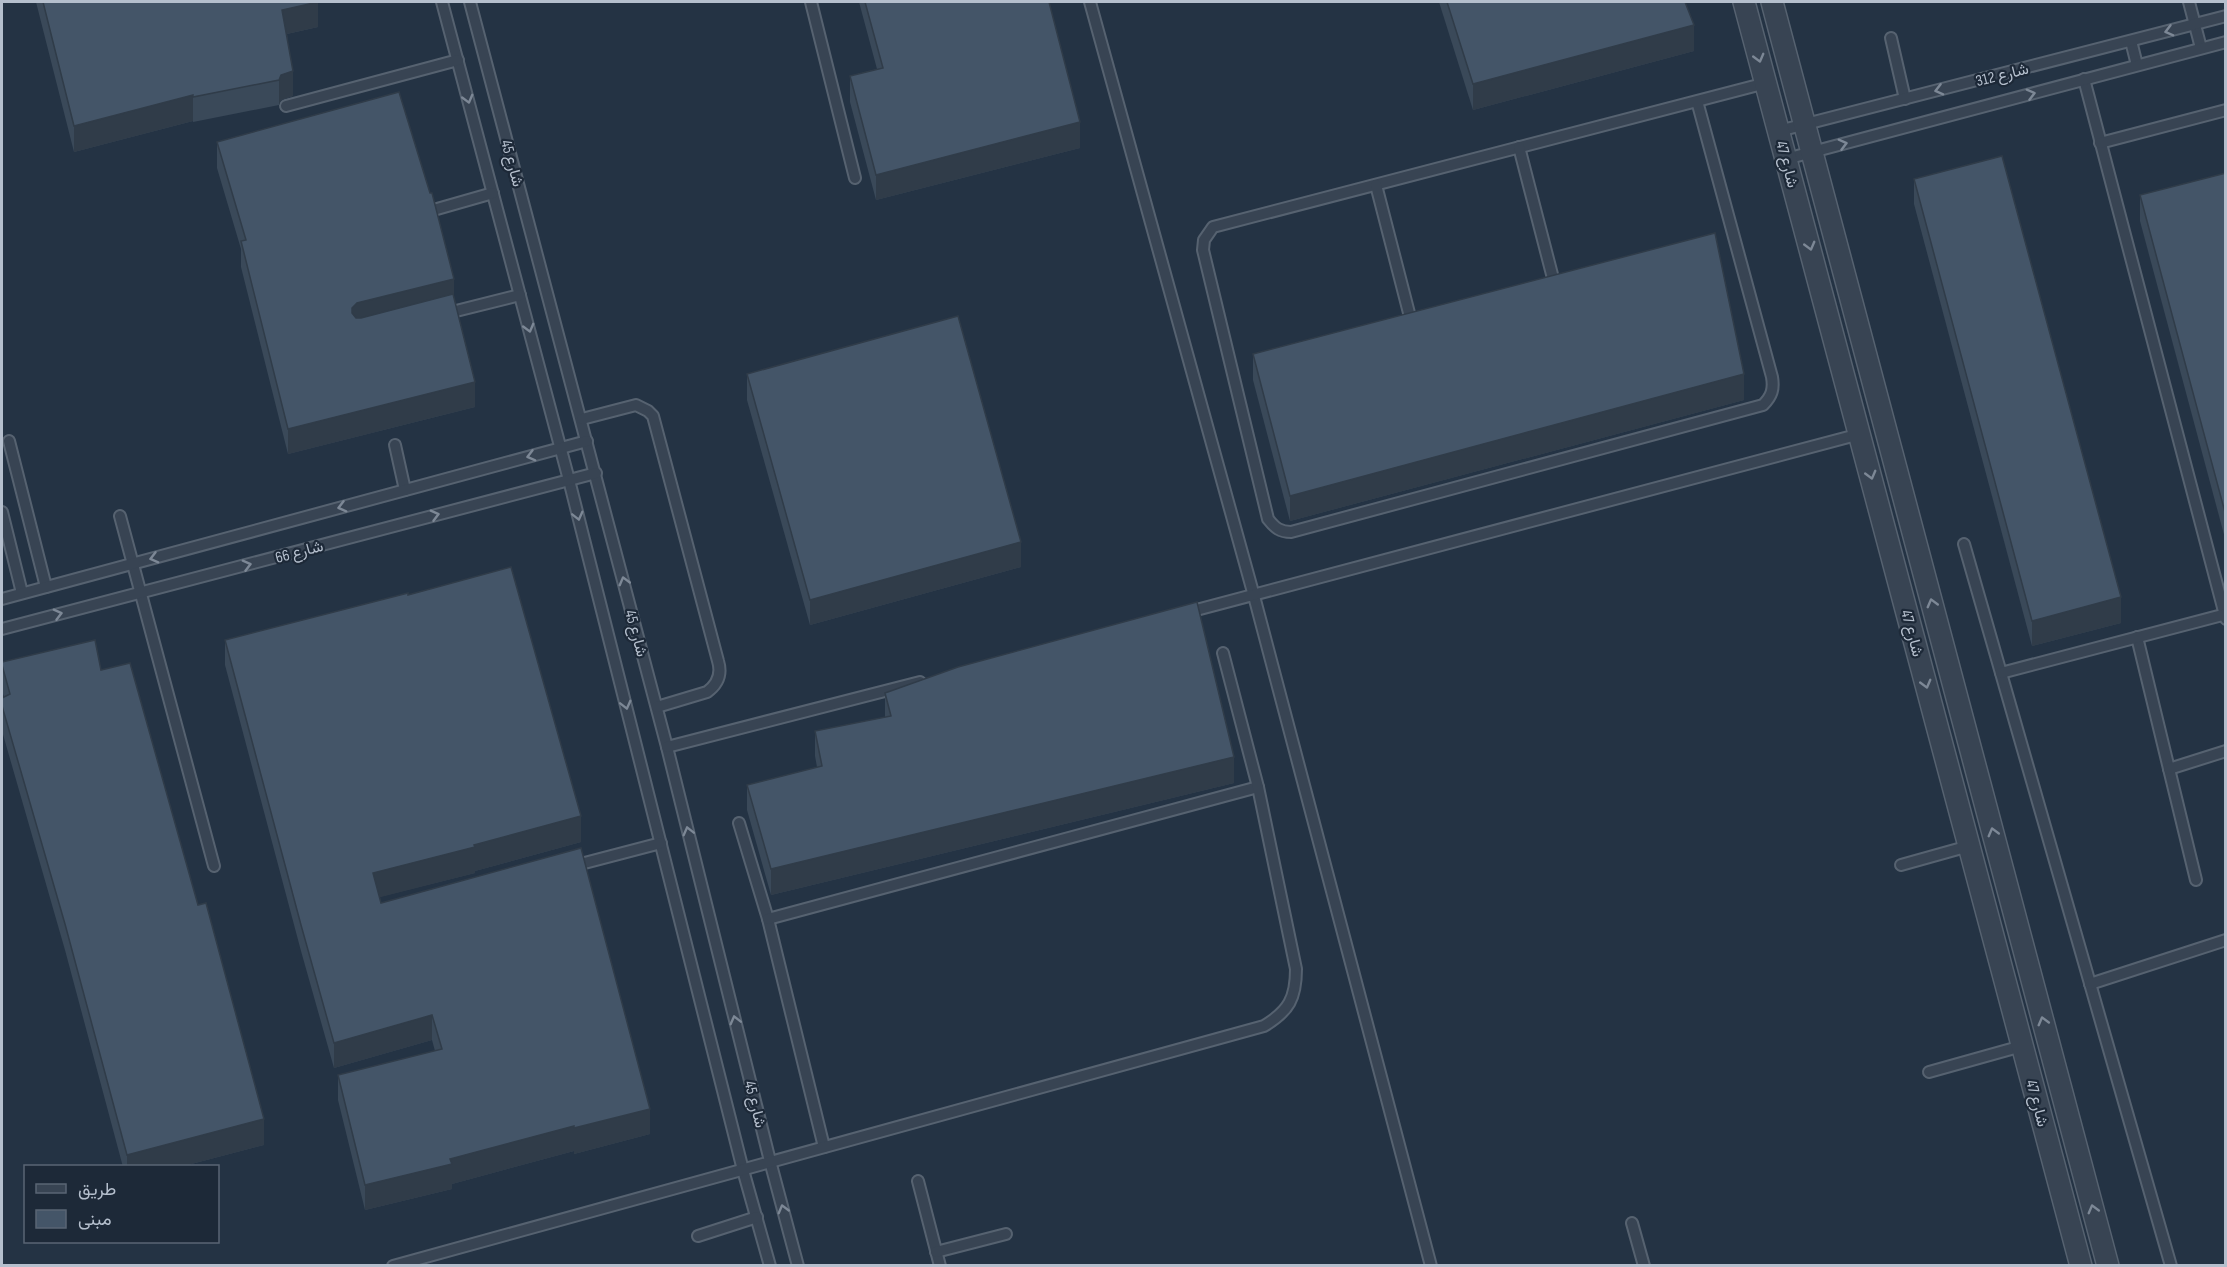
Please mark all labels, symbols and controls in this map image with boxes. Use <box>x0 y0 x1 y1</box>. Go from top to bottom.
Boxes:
one-way arrow <box>2164 24 2175 36</box>
one-way arrow <box>1752 52 1764 63</box>
street label: شارع 312 <box>1974 60 2031 92</box>
one-way arrow <box>1935 82 1945 95</box>
one-way arrow <box>2026 88 2036 101</box>
one-way arrow <box>461 93 473 103</box>
street label: شارع 45 <box>495 138 527 189</box>
street label: شارع 47 <box>1770 139 1802 190</box>
one-way arrow <box>1837 139 1848 151</box>
one-way arrow <box>1803 240 1815 251</box>
one-way arrow <box>521 323 534 333</box>
one-way arrow <box>526 449 536 462</box>
one-way arrow <box>1864 470 1877 480</box>
one-way arrow <box>338 500 348 513</box>
one-way arrow <box>430 510 440 523</box>
one-way arrow <box>571 511 584 521</box>
street label: شارع 66 <box>273 537 326 569</box>
one-way arrow <box>149 551 160 563</box>
one-way arrow <box>241 560 252 572</box>
one-way arrow <box>619 576 631 587</box>
one-way arrow <box>1927 598 1939 609</box>
street label: شارع 45 <box>619 608 651 659</box>
street label: شارع 47 <box>1895 608 1927 659</box>
one-way arrow <box>53 609 63 622</box>
one-way arrow <box>1919 679 1932 689</box>
one-way arrow <box>618 700 631 710</box>
one-way arrow <box>683 826 695 837</box>
one-way arrow <box>1988 827 2000 838</box>
one-way arrow <box>729 1015 742 1025</box>
one-way arrow <box>2038 1016 2050 1026</box>
street label: شارع 47 <box>2020 1078 2052 1129</box>
street label: شارع 45 <box>739 1079 770 1130</box>
legend <box>24 1165 219 1243</box>
text: طريق <box>78 1179 116 1200</box>
one-way arrow <box>778 1204 790 1215</box>
one-way arrow <box>2088 1204 2100 1215</box>
text: مبنى <box>78 1209 112 1230</box>

